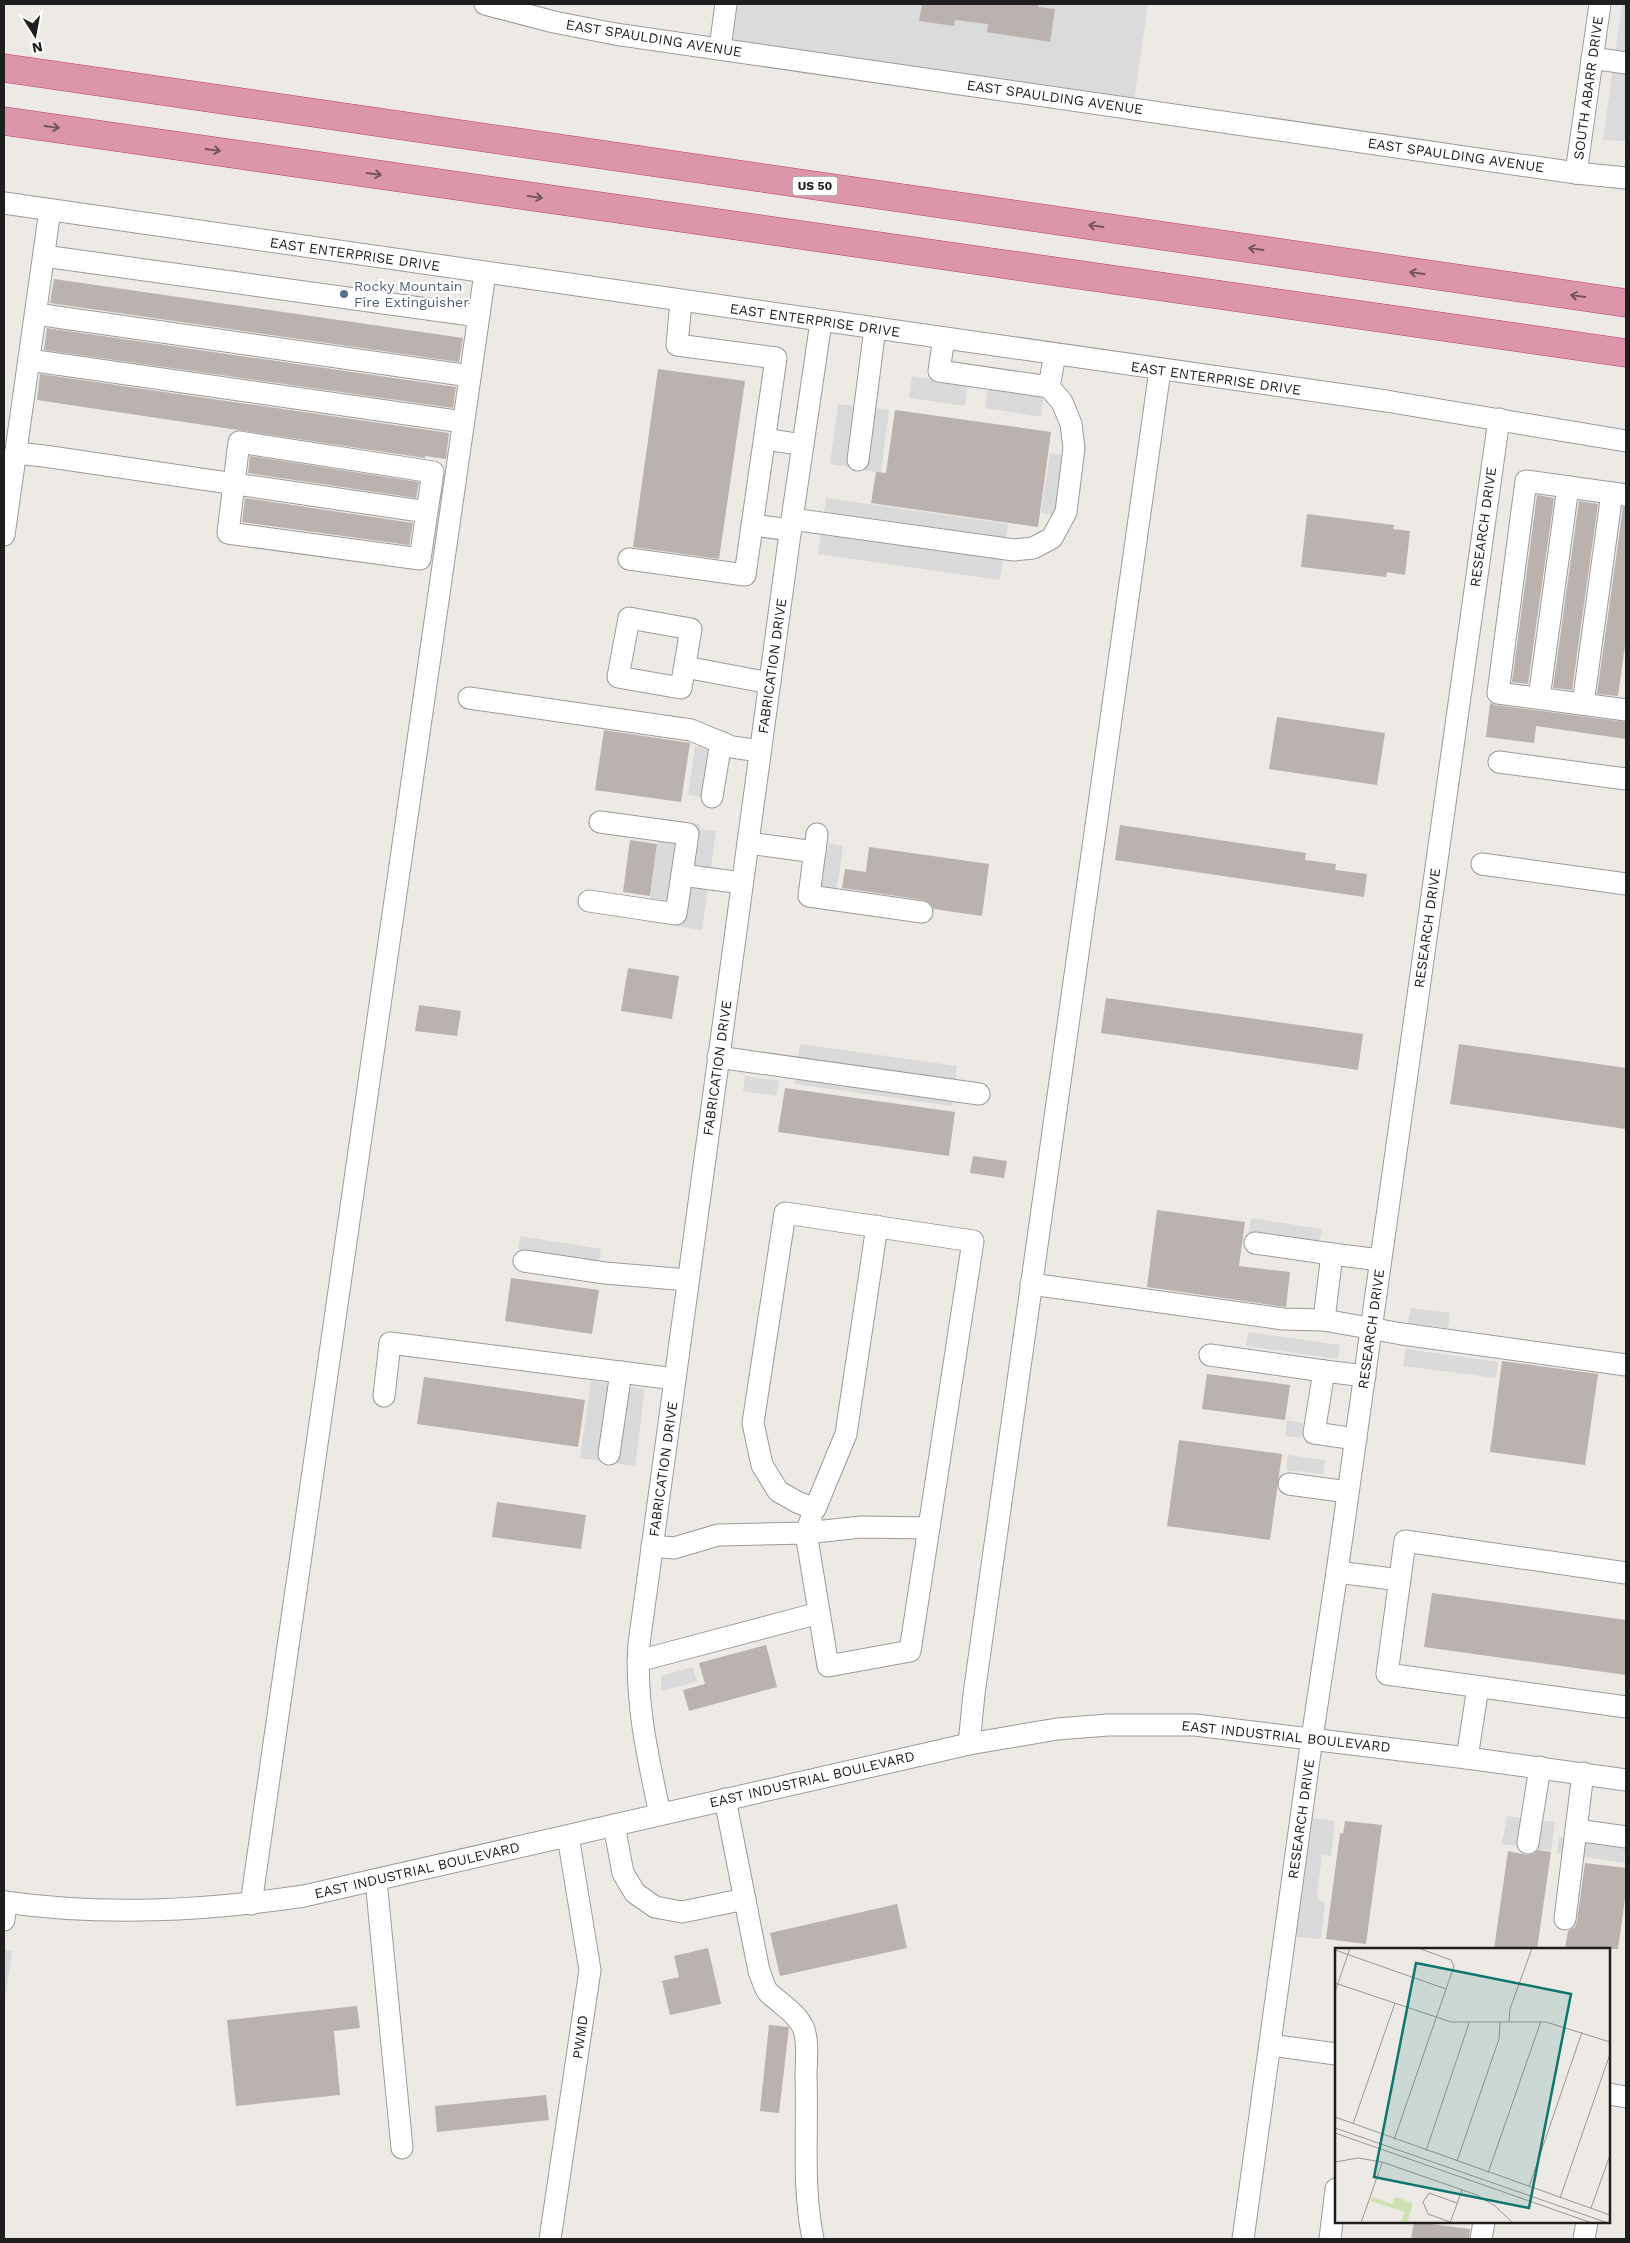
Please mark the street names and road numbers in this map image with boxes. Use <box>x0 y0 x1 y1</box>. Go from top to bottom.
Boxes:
street label: SOUTH ABARR DRIVE <box>1570 15 1606 161</box>
street label: EAST SPAULDING AVENUE <box>565 16 743 60</box>
street label: EAST SPAULDING AVENUE <box>966 77 1144 117</box>
street label: EAST SPAULDING AVENUE <box>1367 135 1545 175</box>
road number: US 50 <box>792 177 838 196</box>
street label: EAST ENTERPRISE DRIVE <box>269 234 441 274</box>
street label: EAST ENTERPRISE DRIVE <box>729 300 901 340</box>
street label: EAST ENTERPRISE DRIVE <box>1130 358 1302 398</box>
street label: RESEARCH DRIVE <box>1467 466 1499 588</box>
street label: FABRICATION DRIVE <box>755 597 789 735</box>
street label: RESEARCH DRIVE <box>1411 867 1443 989</box>
street label: FABRICATION DRIVE <box>700 999 734 1137</box>
street label: RESEARCH DRIVE <box>1355 1268 1387 1390</box>
street label: FABRICATION DRIVE <box>646 1400 680 1538</box>
street label: EAST INDUSTRIAL BOULEVARD <box>1181 1717 1391 1755</box>
street label: EAST INDUSTRIAL BOULEVARD <box>708 1748 916 1810</box>
street label: RESEARCH DRIVE <box>1285 1758 1317 1880</box>
street label: EAST INDUSTRIAL BOULEVARD <box>313 1839 521 1901</box>
street label: PWMD <box>569 2014 591 2060</box>

